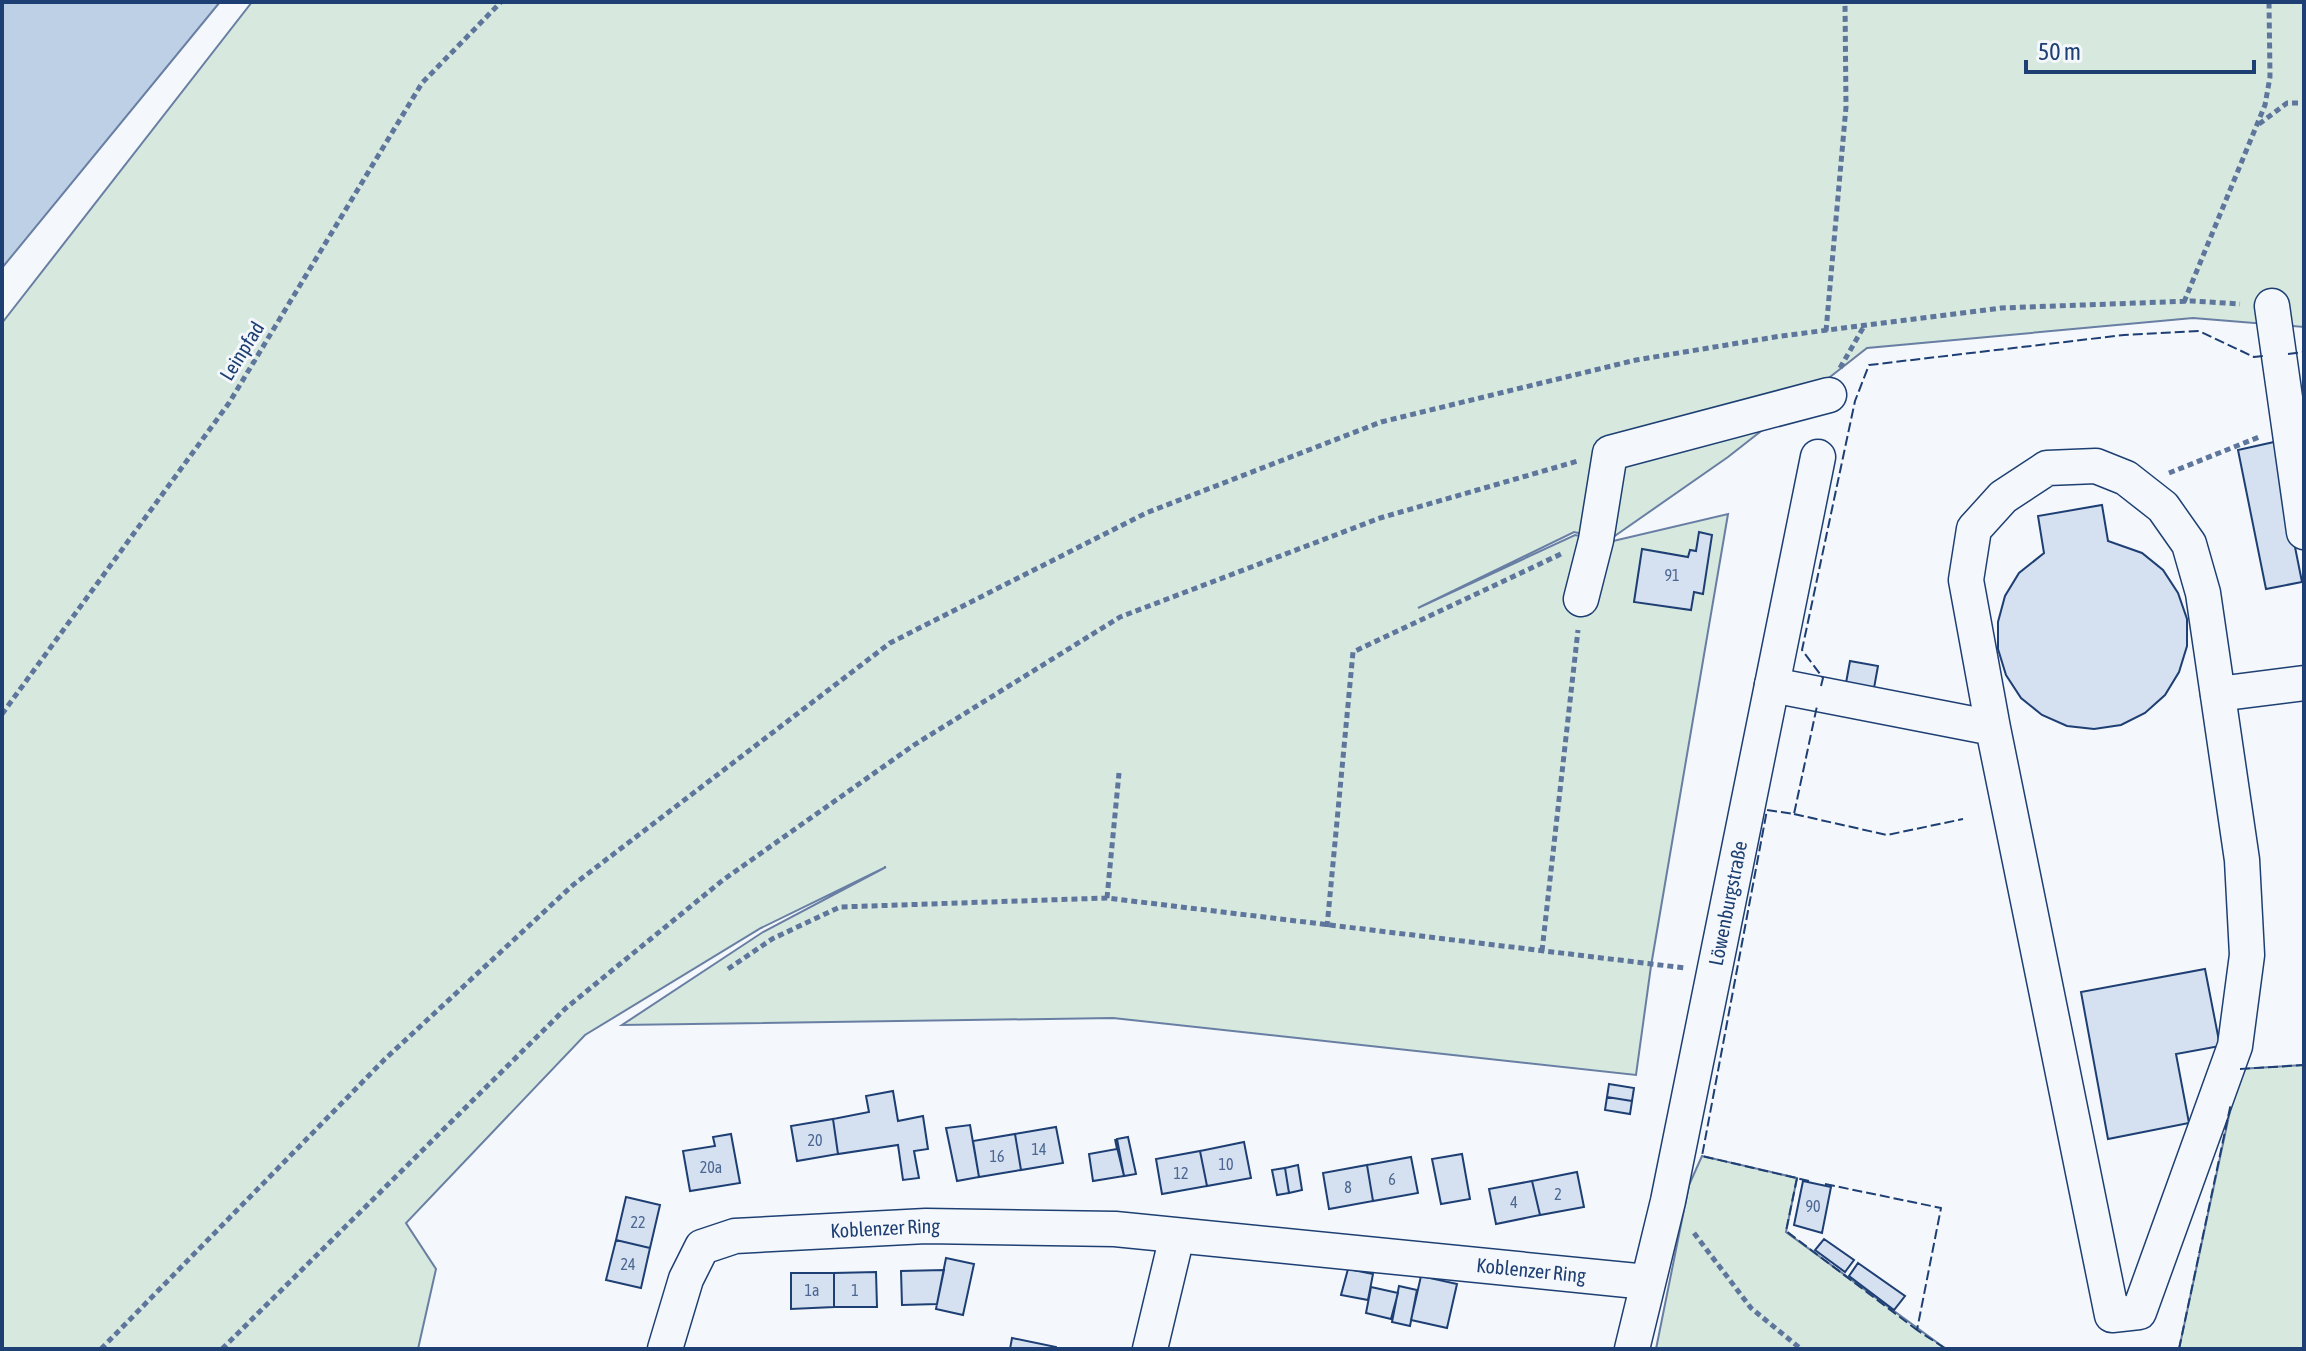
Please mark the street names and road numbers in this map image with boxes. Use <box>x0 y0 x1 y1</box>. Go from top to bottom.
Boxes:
street label: Leinpfad <box>215 317 269 384</box>
street label: Löwenburgstraße <box>1704 839 1751 968</box>
street label: Koblenzer Ring <box>830 1214 941 1242</box>
street label: Koblenzer Ring <box>1475 1253 1587 1287</box>

